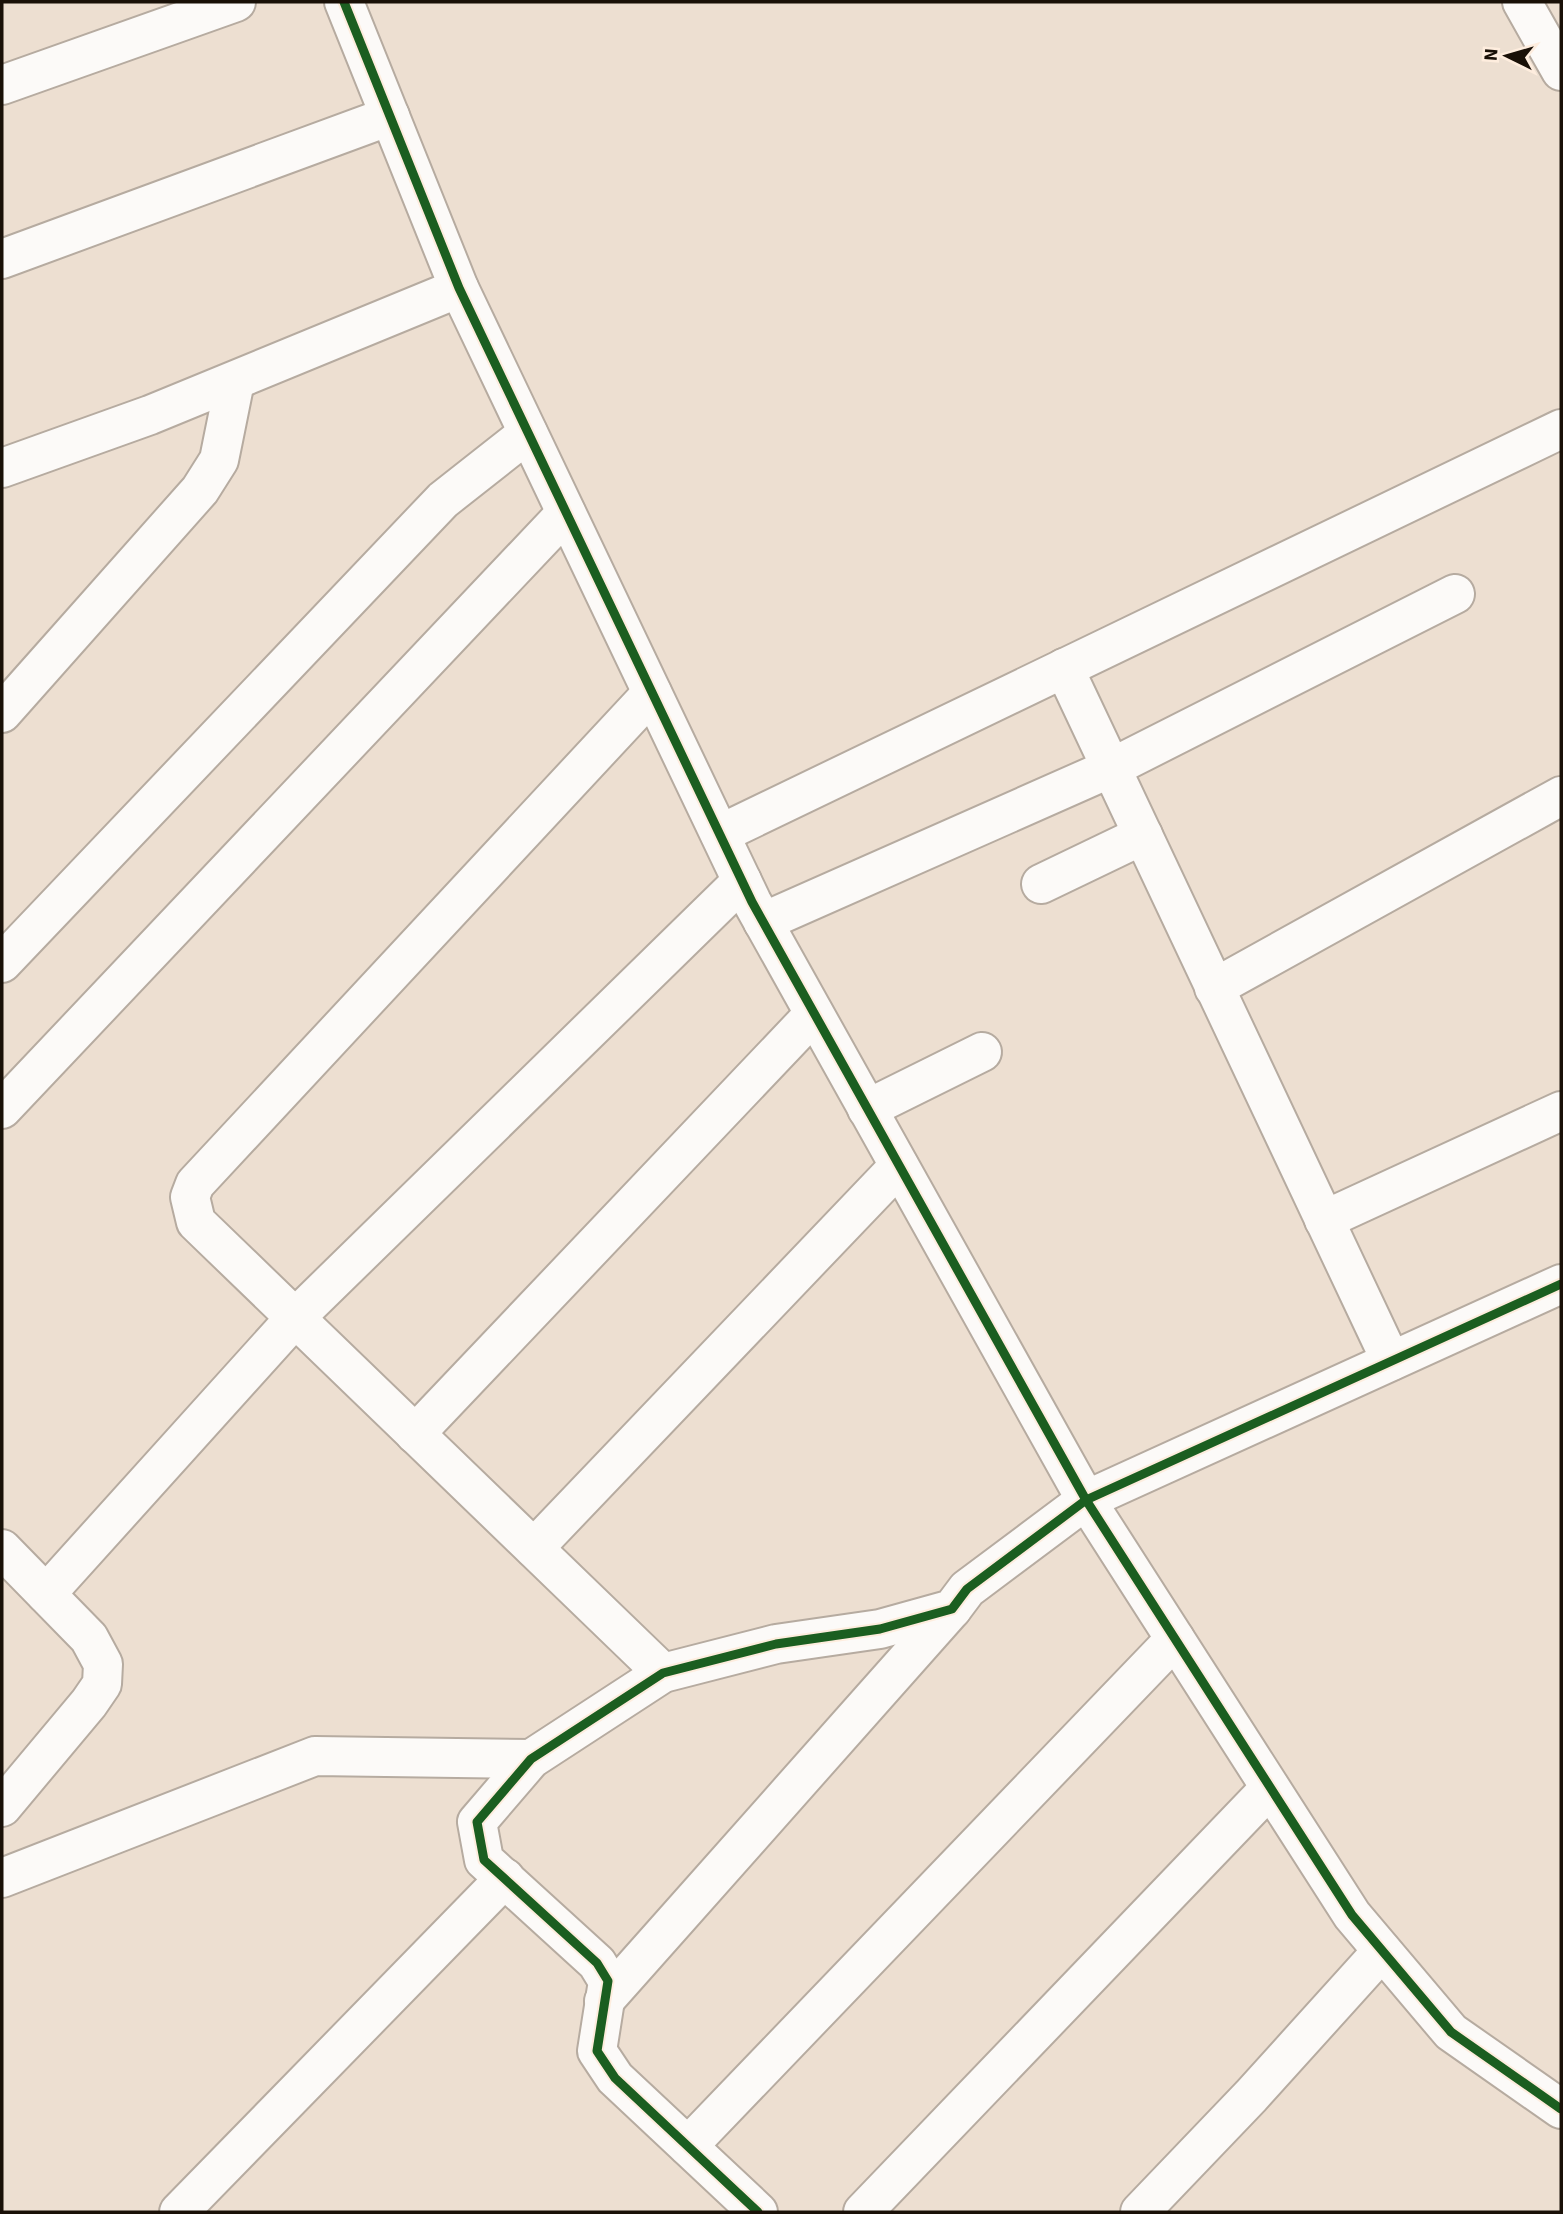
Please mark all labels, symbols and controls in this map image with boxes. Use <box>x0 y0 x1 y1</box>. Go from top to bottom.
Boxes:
north arrow <box>1472 21 1542 91</box>
text: N <box>1478 47 1506 62</box>

